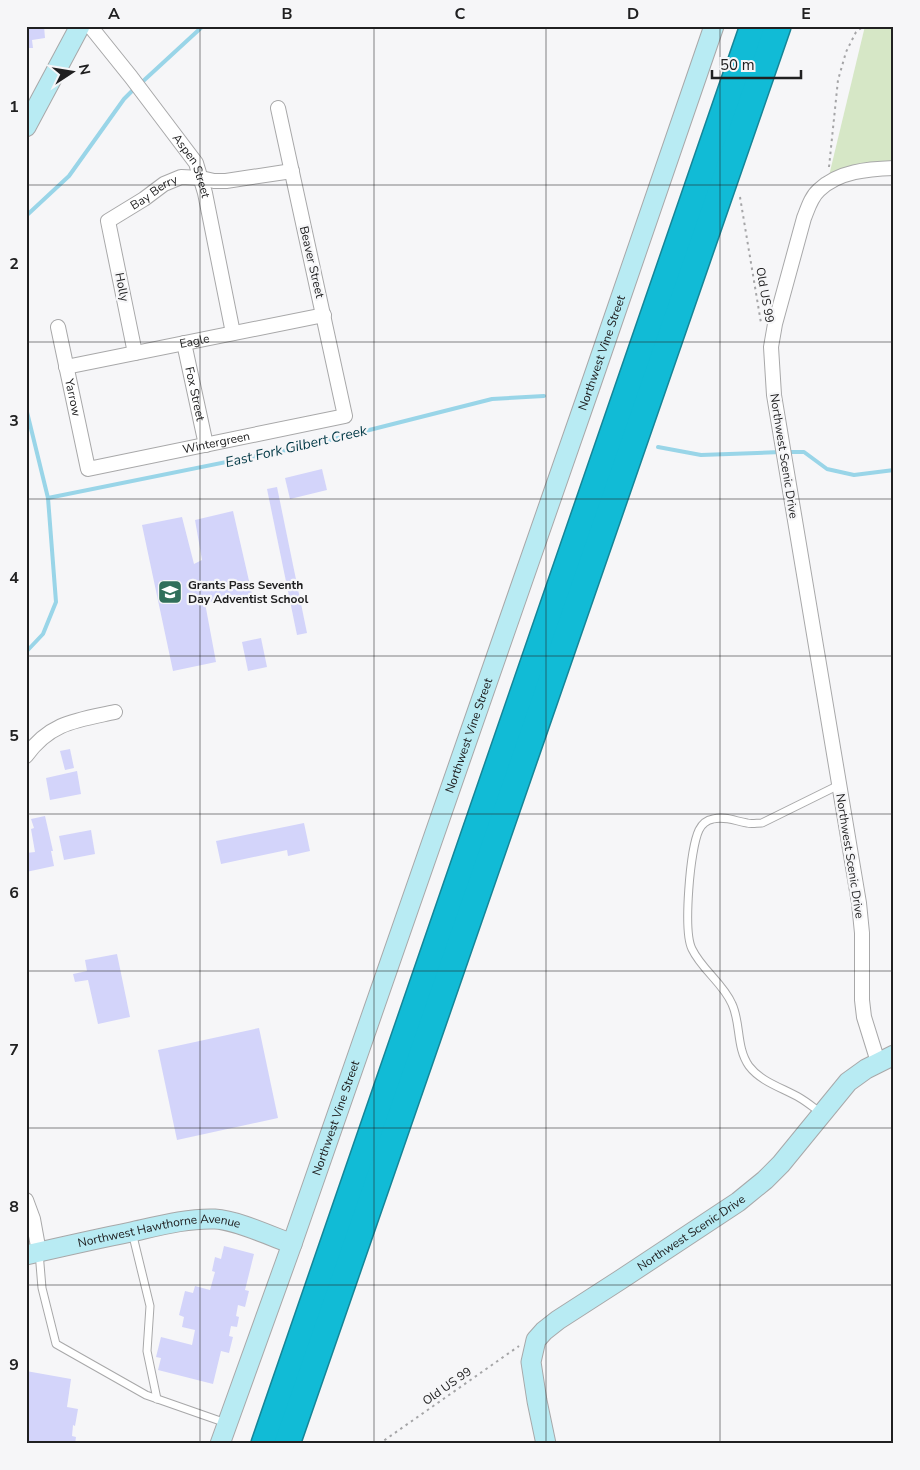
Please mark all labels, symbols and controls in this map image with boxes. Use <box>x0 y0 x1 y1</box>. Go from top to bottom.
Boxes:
text: A <box>108 3 120 25</box>
text: B <box>281 3 293 25</box>
text: C <box>455 3 466 25</box>
text: D <box>627 3 639 25</box>
text: E <box>801 3 811 25</box>
north arrow <box>48 48 98 98</box>
scale bar <box>712 48 801 80</box>
text: 50 m <box>720 55 755 75</box>
text: N <box>74 62 95 77</box>
text: 1 <box>9 96 19 118</box>
street label: Aspen Street <box>169 131 214 200</box>
street label: Bay Berry <box>127 171 181 213</box>
street label: Beaver Street <box>296 224 328 300</box>
text: 2 <box>9 253 19 275</box>
street label: Old US 99 <box>752 266 778 324</box>
street label: Holly <box>111 271 133 304</box>
street label: Northwest Vine Street <box>574 292 629 413</box>
street label: Eagle <box>178 330 211 352</box>
street label: Fox Street <box>181 365 209 423</box>
street label: Yarrow <box>61 376 85 418</box>
street label: Northwest Scenic Drive <box>766 392 802 520</box>
text: 3 <box>9 410 19 432</box>
water label: East Fork Gilbert Creek <box>223 421 370 472</box>
street label: Wintergreen <box>181 428 251 457</box>
text: 4 <box>9 567 19 589</box>
place label: Grants Pass Seventh Day Adventist School <box>188 577 308 607</box>
school or university icon: Grants Pass Seventh Day Adventist School <box>157 579 183 605</box>
street label: Northwest Vine Street <box>441 675 496 795</box>
text: 5 <box>9 725 19 747</box>
street label: Northwest Scenic Drive <box>832 792 868 920</box>
text: 6 <box>9 882 19 904</box>
text: 7 <box>9 1039 19 1061</box>
street label: Northwest Vine Street <box>308 1058 363 1178</box>
street label: Northwest Scenic Drive <box>634 1191 749 1274</box>
text: 8 <box>9 1196 19 1218</box>
street label: Northwest Hawthorne Avenue <box>76 1211 242 1251</box>
text: 9 <box>9 1354 19 1376</box>
street label: Old US 99 <box>419 1363 475 1409</box>

